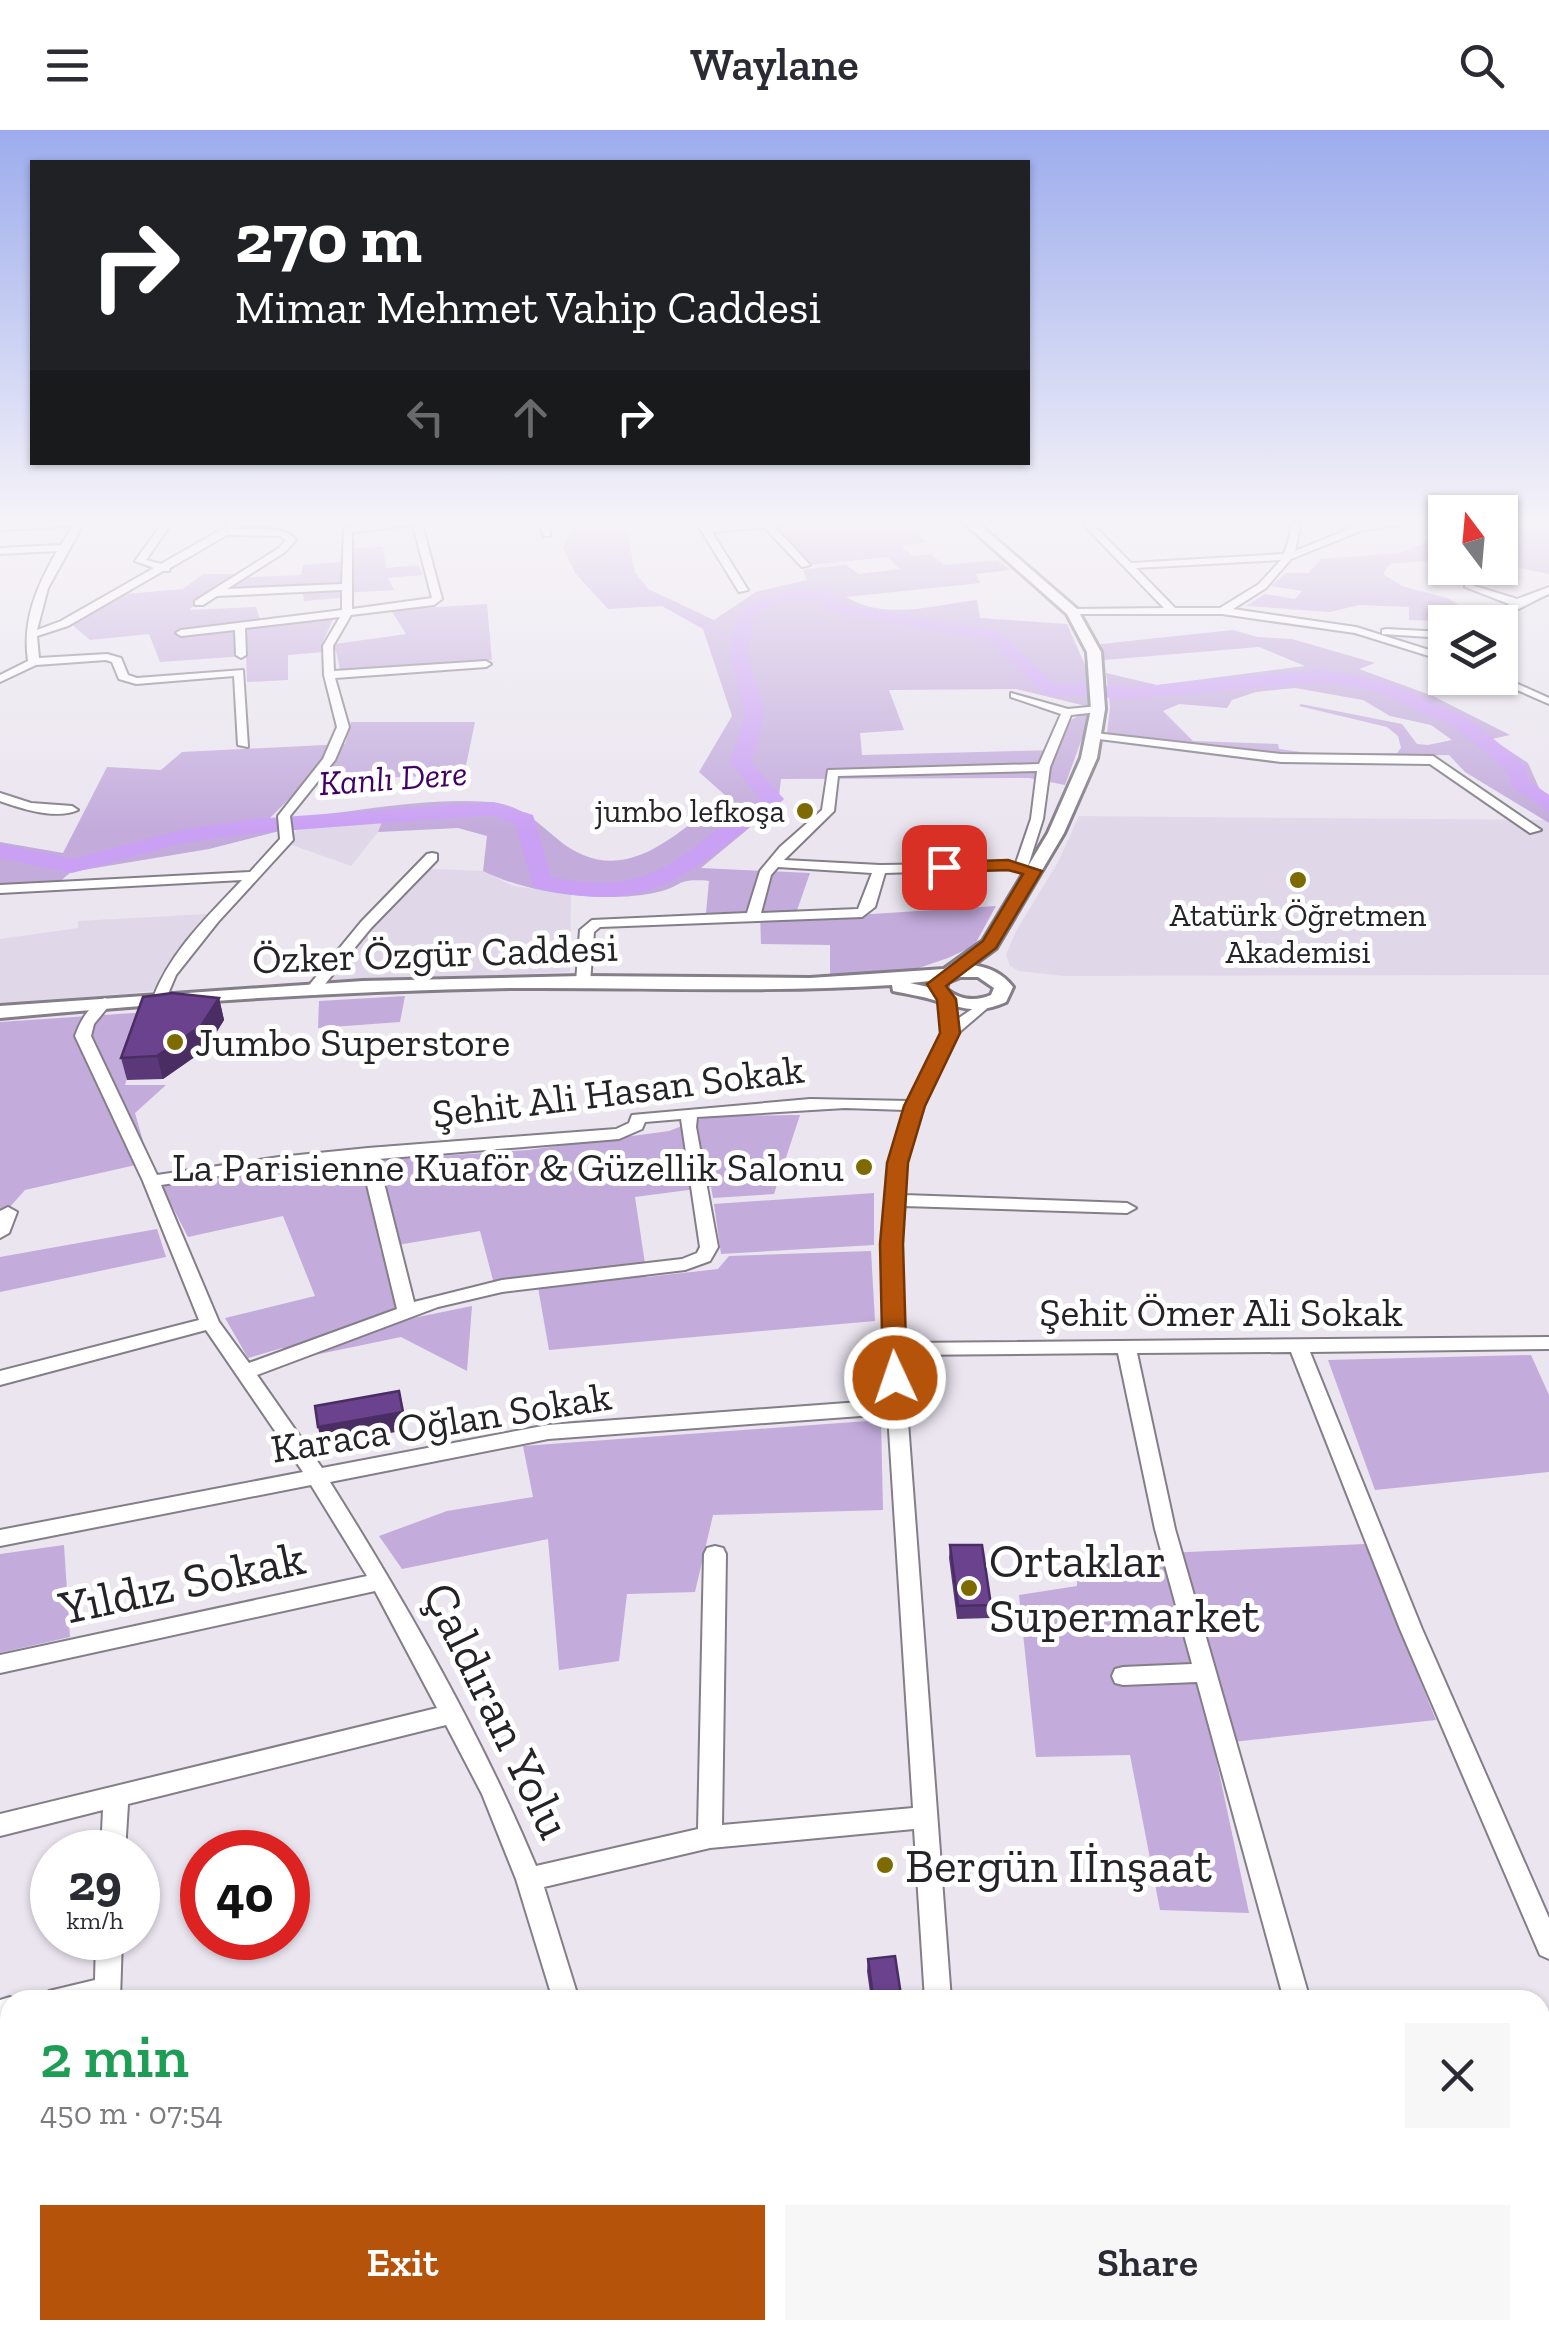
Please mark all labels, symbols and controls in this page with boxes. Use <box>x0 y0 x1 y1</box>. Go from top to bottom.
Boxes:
icon: menu <box>40 38 95 93</box>
text: Waylane <box>690 38 859 92</box>
icon: search <box>1454 38 1509 93</box>
text: 270 m <box>235 196 422 280</box>
icon: right <box>70 200 200 330</box>
text: Mimar Mehmet Vahip Caddesi <box>235 281 821 335</box>
icon: left <box>398 390 453 445</box>
icon: ahead <box>503 390 558 445</box>
icon: right <box>608 390 663 445</box>
north arrow <box>1428 495 1518 585</box>
map controls <box>1428 495 1518 695</box>
button: layers <box>1428 605 1518 695</box>
water label: Kanlı Dere <box>317 752 469 804</box>
place label: jumbo lefkoşa <box>594 792 785 830</box>
marker: jumbo lefkoşa <box>794 800 816 822</box>
pin <box>902 825 987 910</box>
icon: arrive <box>917 840 972 895</box>
marker: Atatürk Öğretmen Akademisi <box>1287 869 1309 891</box>
place label: Atatürk Öğretmen Akademisi <box>1170 896 1427 971</box>
street label: Özker Özgür Caddesi <box>251 923 619 983</box>
place label: Jumbo Superstore <box>195 1018 510 1066</box>
marker: Jumbo Superstore <box>164 1031 186 1053</box>
street label: Şehit Ali Hasan Sokak <box>429 1044 807 1138</box>
place label: La Parisienne Kuaför & Güzellik Salonu <box>172 1143 844 1191</box>
marker: La Parisienne Kuaför & Güzellik Salonu <box>853 1156 875 1178</box>
street label: Şehit Ömer Ali Sokak <box>1039 1288 1403 1336</box>
position arrow <box>843 1326 947 1430</box>
street label: Karaca Oğlan Sokak <box>267 1371 615 1473</box>
street label: Yıldız Sokak <box>53 1529 310 1637</box>
place label: Ortaklar Supermarket <box>989 1532 1260 1644</box>
street label: Çaldıran Yolu <box>411 1573 584 1847</box>
marker: Ortaklar Supermarket <box>958 1577 980 1599</box>
speed limit sign: 40 <box>180 1830 310 1960</box>
place label: Bergün Iİnşaat <box>905 1837 1212 1894</box>
text: 29 <box>68 1853 122 1913</box>
marker: Bergün Iİnşaat <box>874 1854 896 1876</box>
text: km/h <box>66 1905 124 1935</box>
text: 2 min <box>40 2020 189 2092</box>
button: close <box>1405 2023 1510 2128</box>
text: 450 m · 07:54 <box>40 2094 223 2132</box>
button: Exit <box>40 2205 765 2320</box>
button: Share <box>785 2205 1510 2320</box>

